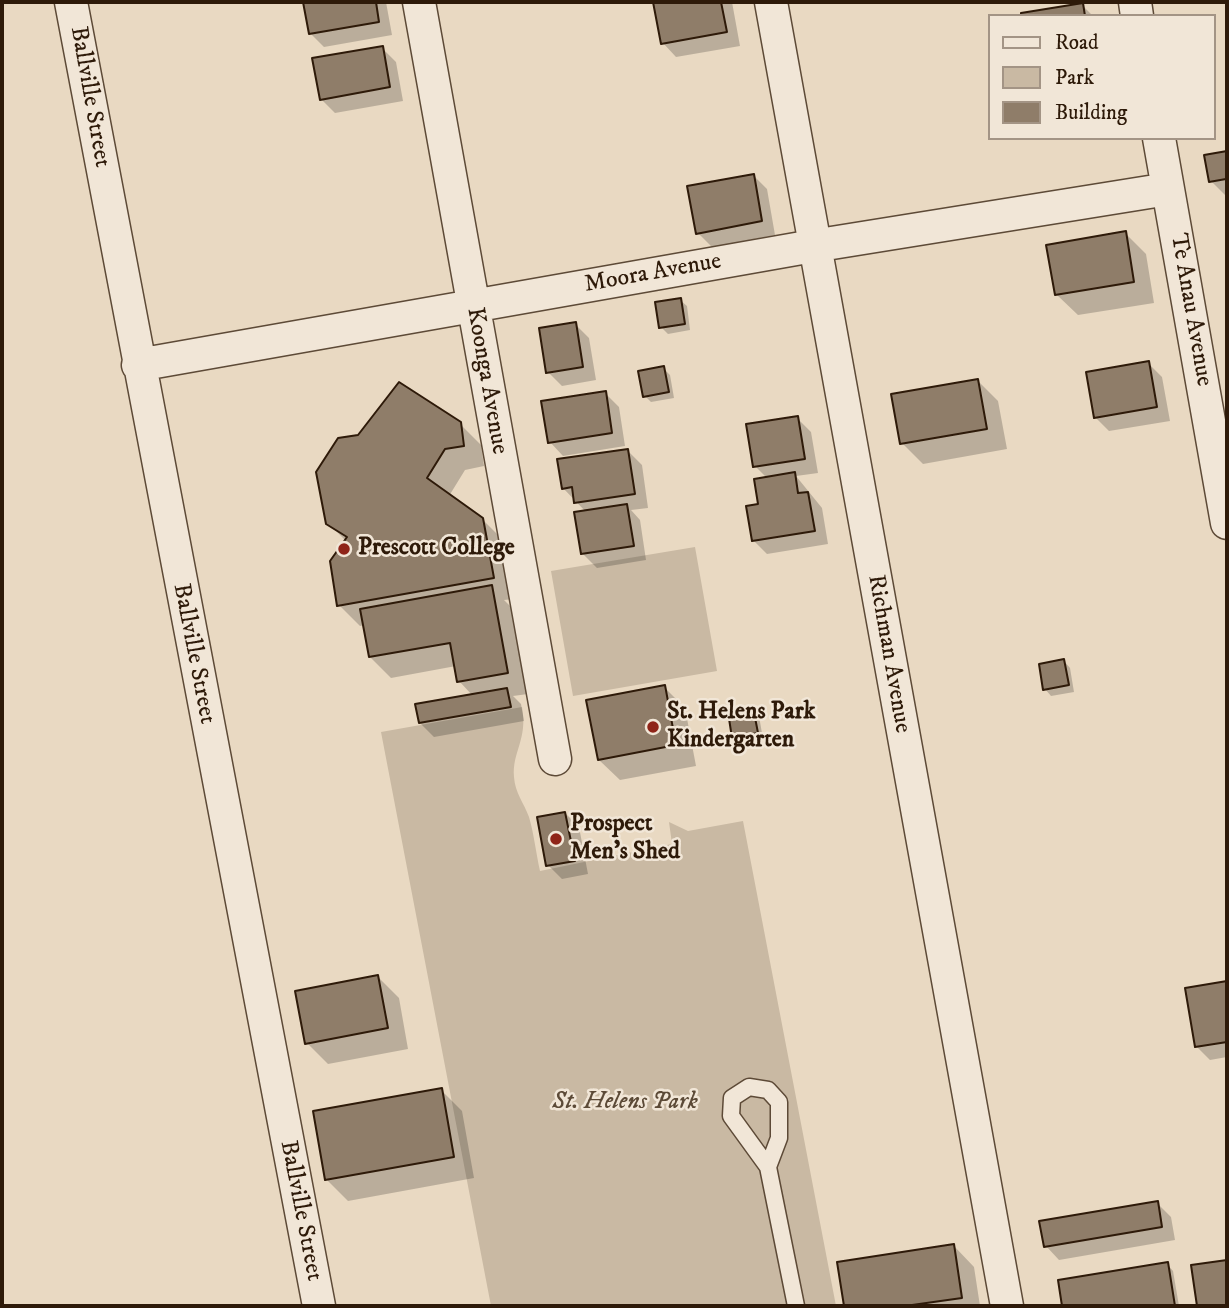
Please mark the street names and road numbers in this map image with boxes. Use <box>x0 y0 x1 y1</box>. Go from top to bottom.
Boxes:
street label: Ballville Street <box>62 24 116 170</box>
street label: Te Anau Avenue <box>1162 231 1218 389</box>
street label: Moora Avenue <box>582 248 724 300</box>
street label: Koonga Avenue <box>459 305 513 457</box>
street label: Richman Avenue <box>860 573 916 735</box>
street label: Ballville Street <box>165 581 221 727</box>
street label: Ballville Street <box>272 1138 328 1284</box>

